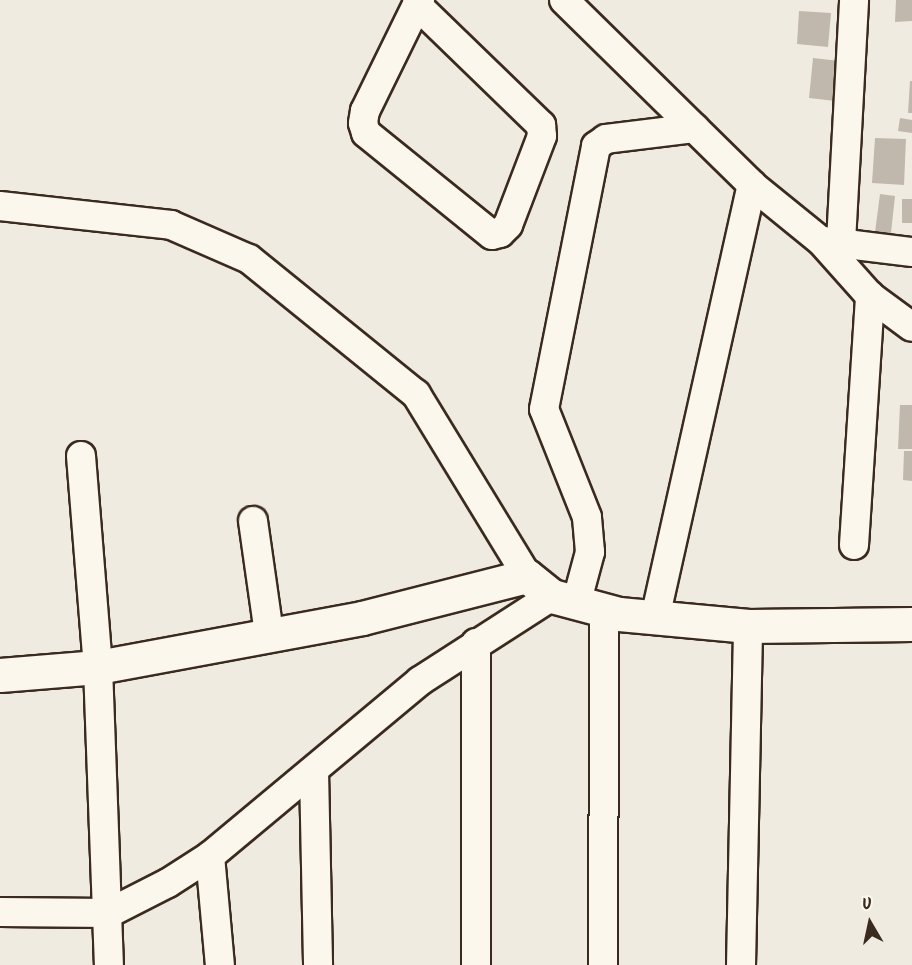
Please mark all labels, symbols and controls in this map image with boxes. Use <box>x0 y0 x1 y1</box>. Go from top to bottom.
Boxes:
text: U <box>860 892 874 918</box>
north arrow <box>840 893 900 953</box>

